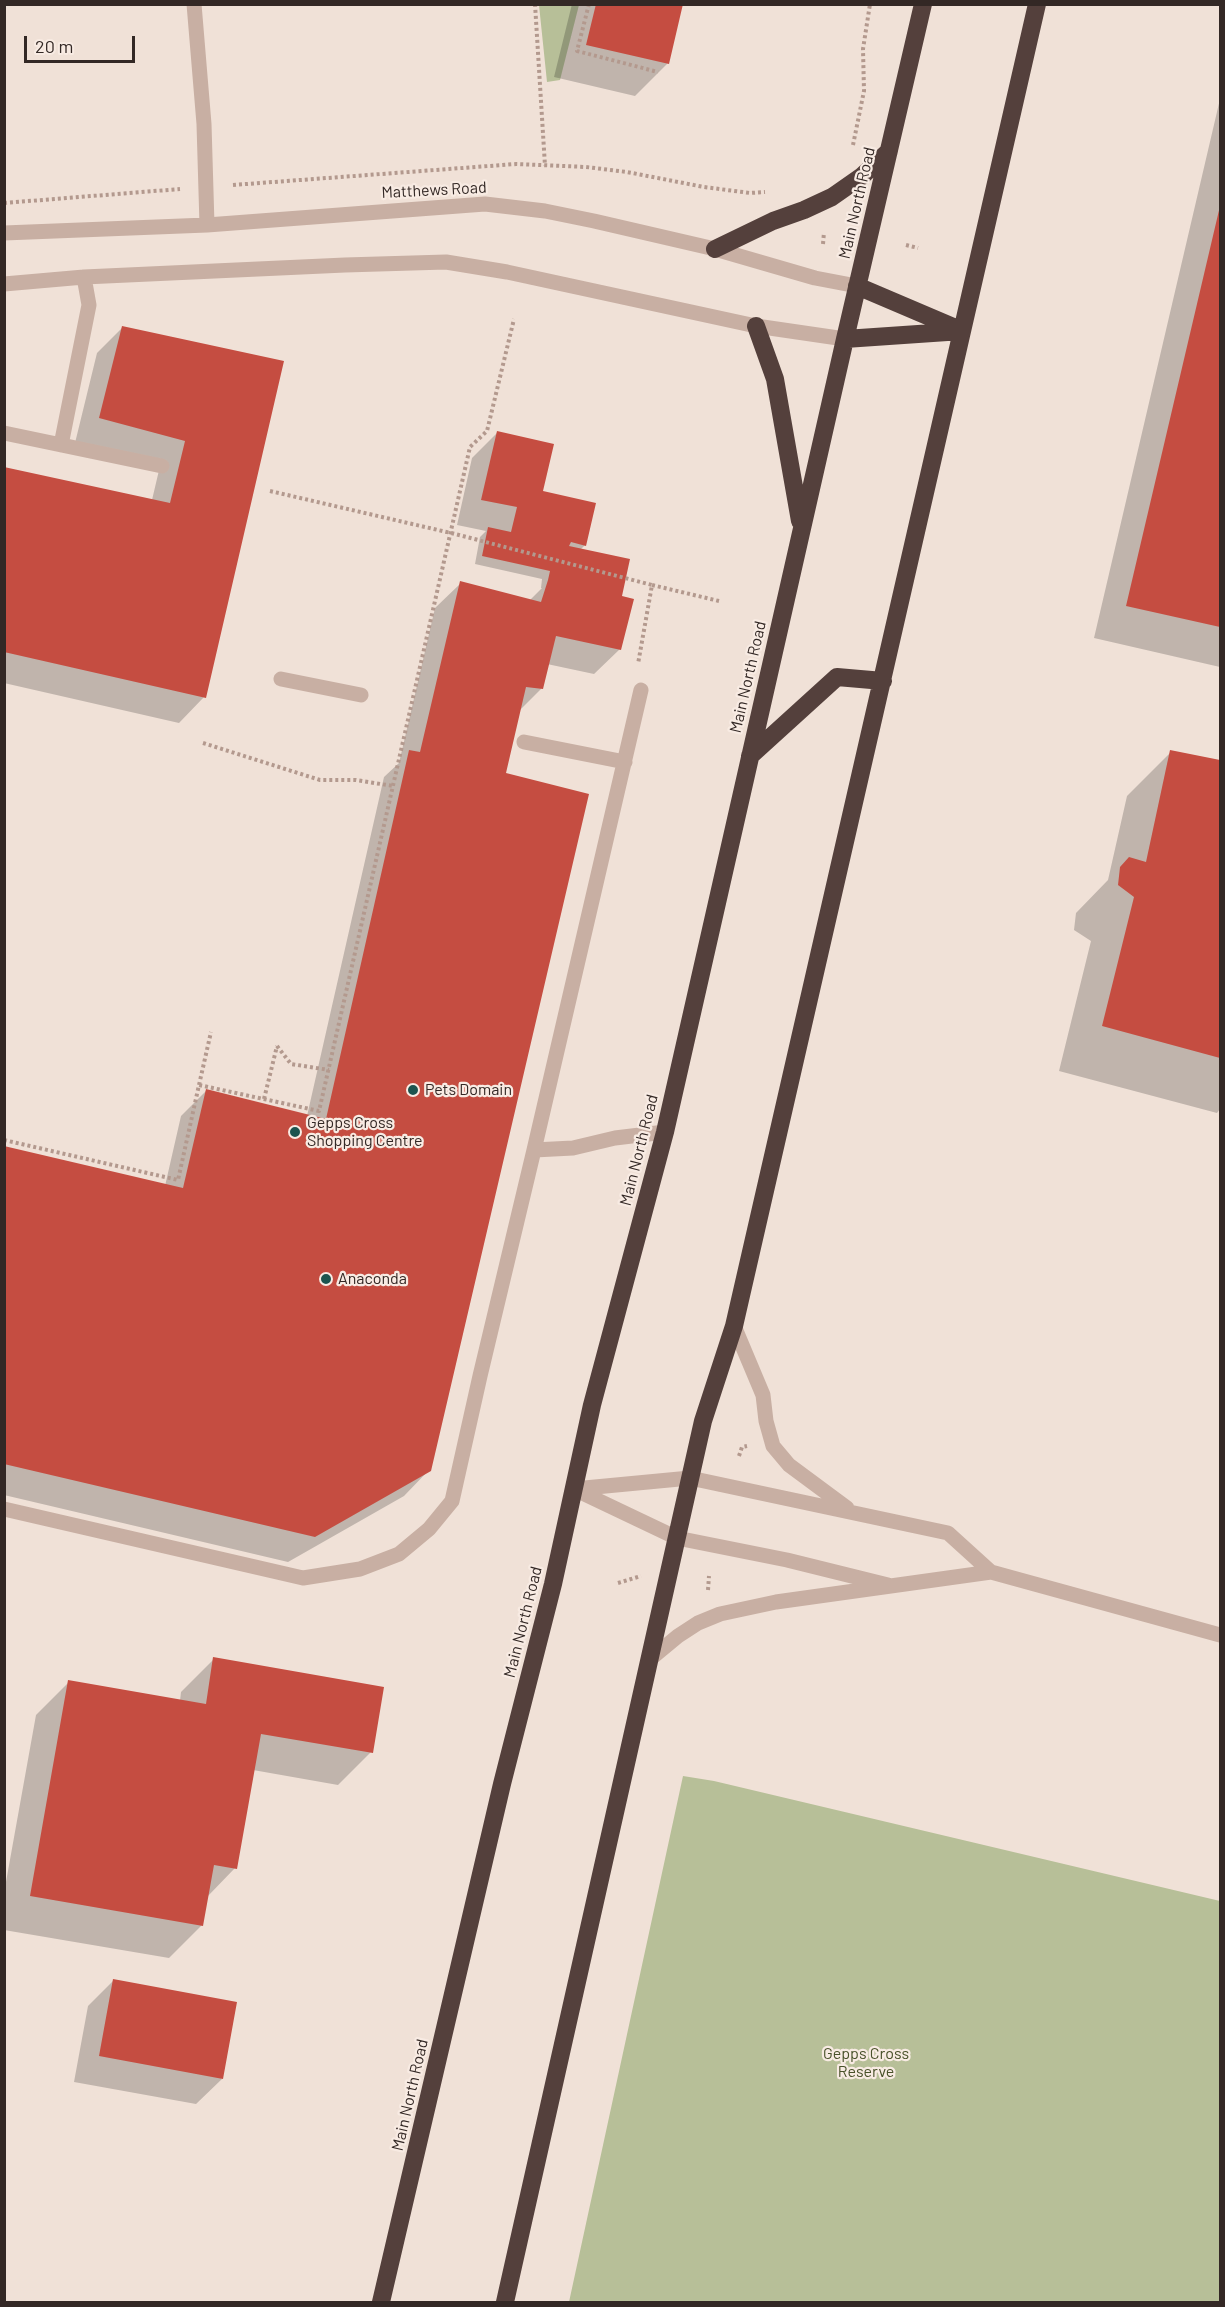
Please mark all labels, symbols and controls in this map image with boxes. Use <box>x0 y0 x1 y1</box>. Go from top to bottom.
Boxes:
scale bar <box>27 24 138 62</box>
text: 20 m <box>35 35 73 57</box>
street label: Main North Road <box>835 145 879 261</box>
street label: Matthews Road <box>381 178 487 202</box>
street label: Main North Road <box>726 619 770 735</box>
place label: Pets Domain <box>425 1080 512 1100</box>
marker: Pets Domain <box>406 1083 420 1097</box>
street label: Main North Road <box>616 1092 662 1208</box>
place label: Gepps Cross Shopping Centre <box>307 1113 423 1151</box>
marker: Gepps Cross Shopping Centre <box>288 1125 302 1139</box>
place label: Anaconda <box>338 1269 407 1289</box>
marker: Anaconda <box>319 1272 333 1286</box>
street label: Main North Road <box>500 1564 546 1680</box>
street label: Main North Road <box>388 2037 432 2153</box>
park label: Gepps Cross Reserve <box>823 2044 909 2082</box>

